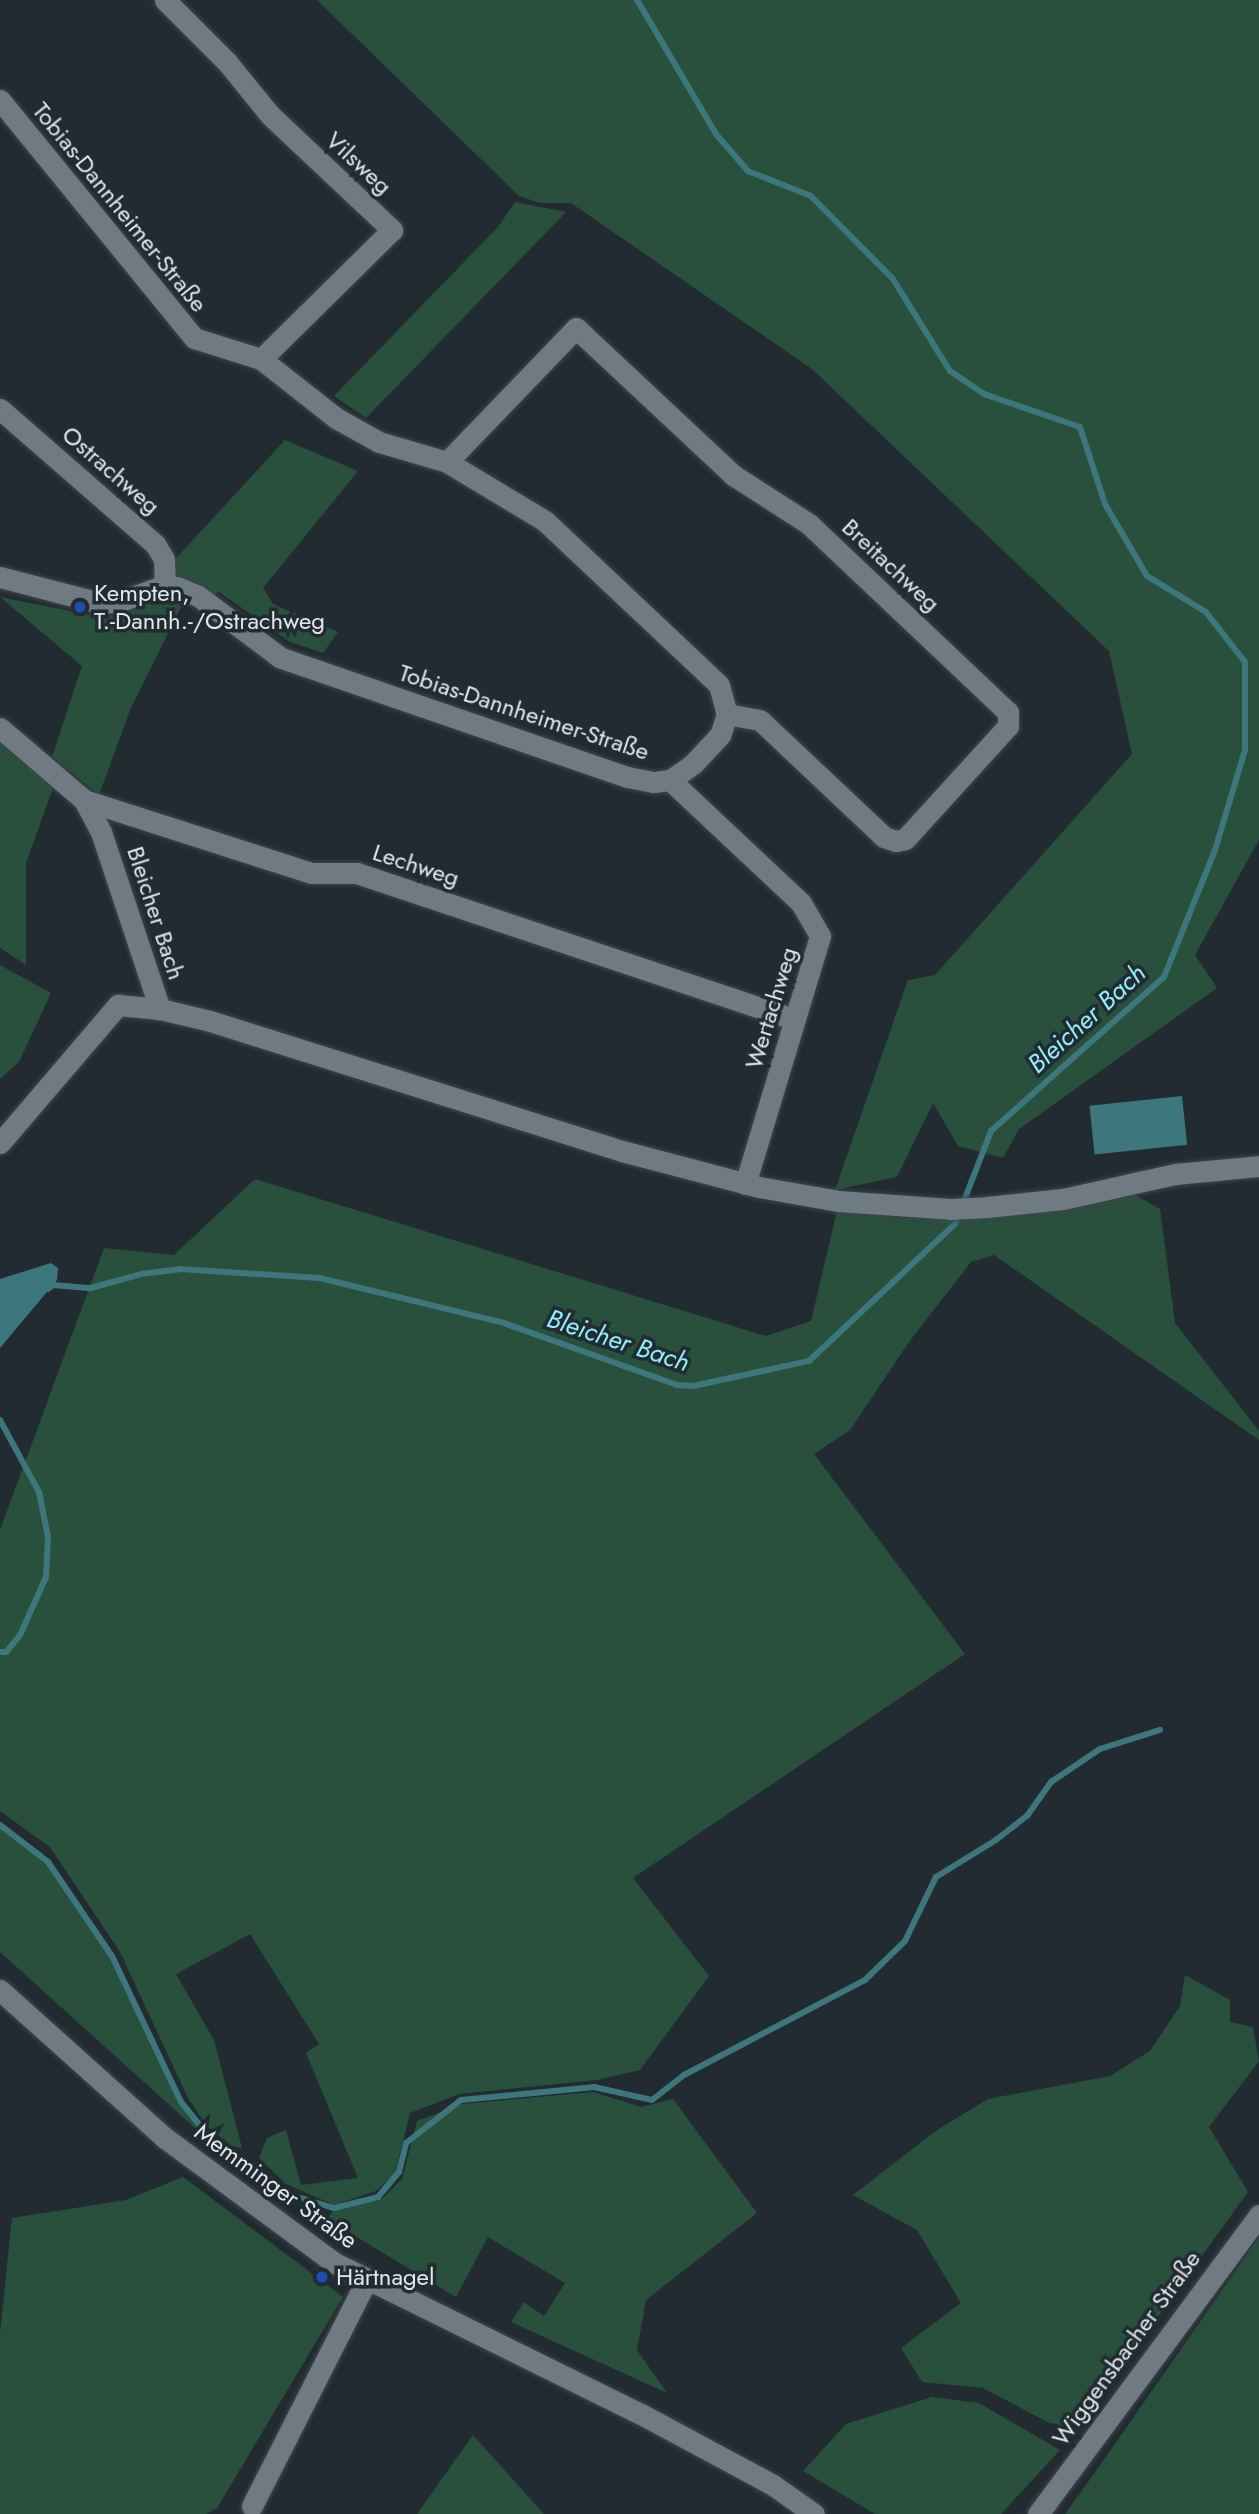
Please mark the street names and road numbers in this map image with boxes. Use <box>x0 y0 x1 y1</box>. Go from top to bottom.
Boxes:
street label: Tobias-Dannheimer-Straße <box>27 96 213 318</box>
street label: Vilsweg <box>320 125 398 201</box>
street label: Ostrachweg <box>56 420 166 520</box>
street label: Breitachweg <box>836 512 946 618</box>
street label: Tobias-Dannheimer-Straße <box>395 658 653 766</box>
street label: Lechweg <box>369 838 463 892</box>
street label: Bleicher Bach <box>121 843 191 983</box>
street label: Wertachweg <box>739 944 803 1072</box>
street label: Memminger Straße <box>189 2117 363 2255</box>
street label: Wiggensbacher Straße <box>1046 2245 1206 2451</box>

